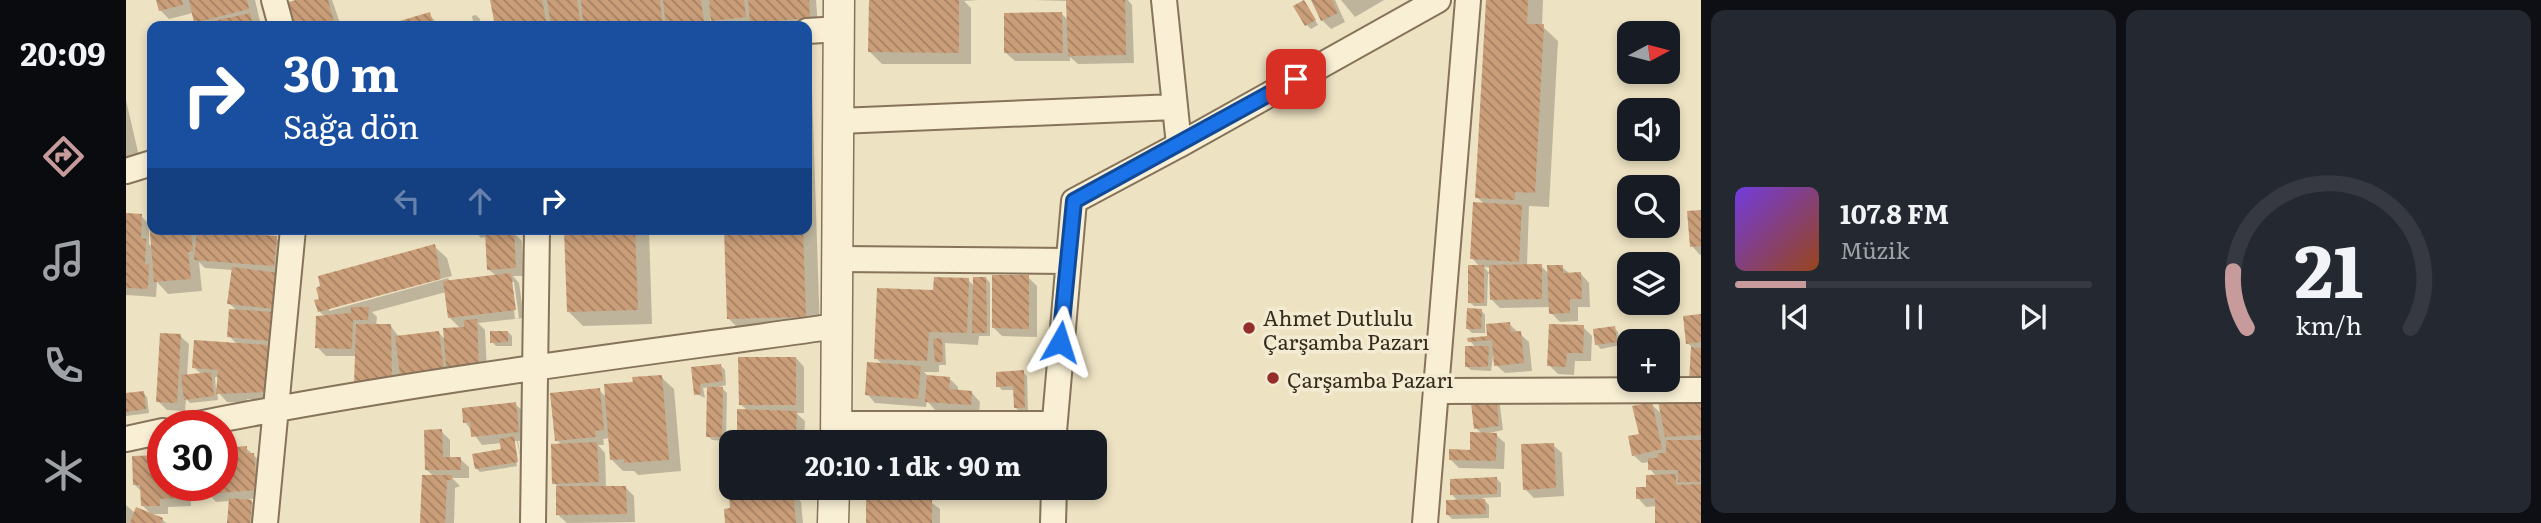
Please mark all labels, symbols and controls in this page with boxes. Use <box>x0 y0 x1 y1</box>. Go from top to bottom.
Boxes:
north arrow <box>1617 21 1680 84</box>
map controls <box>1617 21 1680 392</box>
text: 20:09 <box>20 28 106 76</box>
text: 30 m <box>283 34 399 107</box>
icon: right <box>168 49 259 140</box>
pin <box>1266 49 1326 109</box>
icon: arrive <box>1277 60 1315 98</box>
button: sound <box>1617 98 1680 161</box>
text: Sağa dön <box>283 101 419 149</box>
icon: directions <box>39 132 88 181</box>
button: search <box>1617 175 1680 238</box>
icon: left <box>388 182 426 220</box>
icon: ahead <box>461 182 499 220</box>
icon: right <box>534 182 572 220</box>
text: 107.8 FM <box>1840 193 1949 232</box>
text: 21 <box>2294 212 2363 320</box>
text: Müzik <box>1840 232 1910 266</box>
icon: music <box>39 236 88 285</box>
button: layers <box>1617 252 1680 315</box>
icon: previous <box>1776 298 1814 336</box>
icon: pause <box>1895 298 1933 336</box>
icon: next <box>2014 298 2052 336</box>
place label: Ahmet Dutlulu Çarşamba Pazarı <box>1263 301 1429 356</box>
position arrow <box>1023 305 1097 379</box>
text: km/h <box>2295 305 2362 342</box>
marker: Ahmet Dutlulu Çarşamba Pazarı <box>1241 320 1257 336</box>
button: + <box>1617 329 1680 392</box>
icon: phone <box>39 341 88 390</box>
place label: Çarşamba Pazarı <box>1287 363 1453 394</box>
marker: Çarşamba Pazarı <box>1265 370 1281 386</box>
speed limit sign: 30 <box>147 410 238 501</box>
text: 20:10 · 1 dk · 90 m <box>805 445 1021 484</box>
icon: climate <box>39 446 88 495</box>

